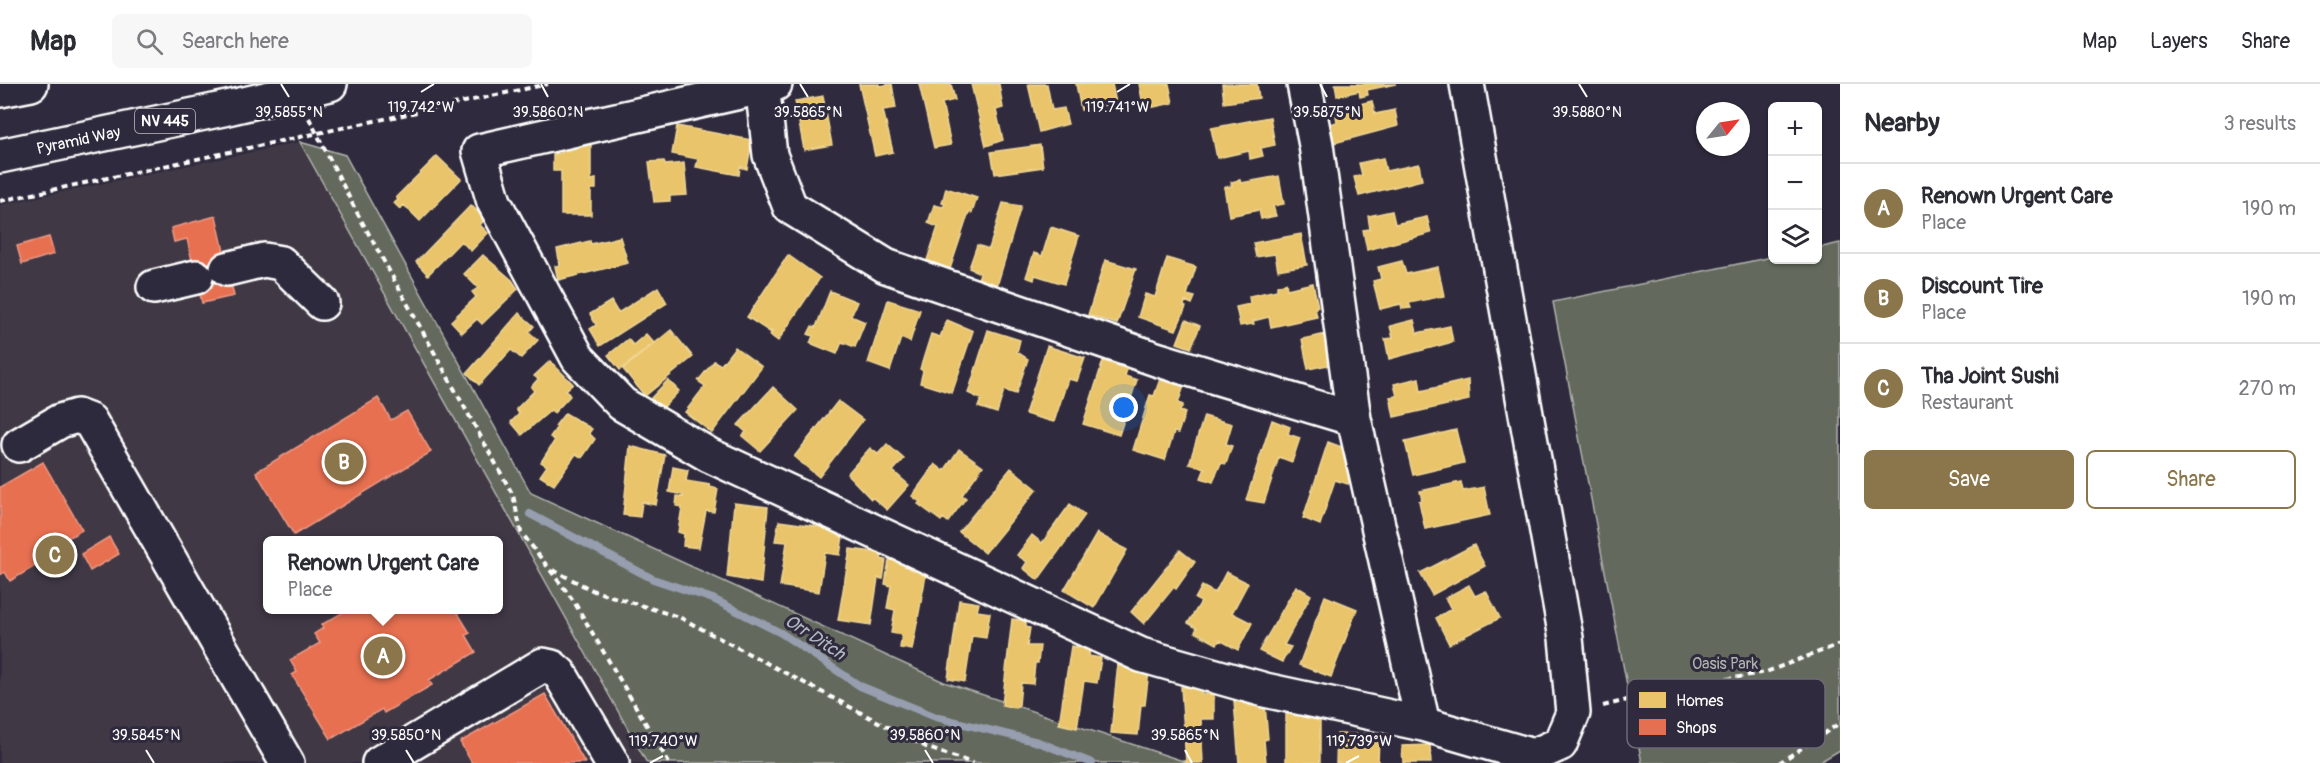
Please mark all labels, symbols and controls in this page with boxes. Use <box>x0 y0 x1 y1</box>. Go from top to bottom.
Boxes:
search box <box>112 14 532 68</box>
text: Map <box>30 24 76 59</box>
icon: search <box>133 25 166 58</box>
text: Search here <box>181 27 289 55</box>
text: Map <box>2082 28 2117 55</box>
text: Layers <box>2150 28 2208 55</box>
text: Share <box>2241 28 2290 55</box>
text: 119.742°W <box>387 98 455 117</box>
text: 119.741°W <box>1085 98 1149 117</box>
north arrow <box>1696 102 1750 156</box>
map controls <box>1768 102 1822 264</box>
button: + <box>1768 102 1822 156</box>
text: 39.5855°N <box>255 103 323 122</box>
text: 39.5860°N <box>513 103 583 122</box>
text: 39.5865°N <box>774 103 842 122</box>
text: 39.5875°N <box>1293 103 1361 122</box>
text: 39.5880°N <box>1552 103 1622 122</box>
text: Nearby <box>1864 107 1940 139</box>
road number: NV 445 <box>135 109 195 133</box>
text: 3 results <box>2224 111 2296 136</box>
street label: Pyramid Way <box>35 122 122 159</box>
button: − <box>1768 156 1822 210</box>
text: Renown Urgent Care <box>1921 182 2113 210</box>
text: A <box>1877 196 1890 221</box>
text: 190 m <box>2242 196 2296 221</box>
button: layers <box>1768 210 1822 264</box>
text: Place <box>1921 210 1966 235</box>
text: Discount Tire <box>1921 272 2043 300</box>
text: B <box>1878 286 1889 311</box>
text: 190 m <box>2242 286 2296 311</box>
text: Place <box>1921 300 1966 325</box>
text: Tha Joint Sushi <box>1921 362 2059 390</box>
text: C <box>1877 376 1890 401</box>
text: 270 m <box>2238 376 2296 401</box>
text: Restaurant <box>1921 390 2013 415</box>
your location <box>1109 393 1138 422</box>
pin: B <box>324 440 364 484</box>
button: Save <box>1864 450 2074 509</box>
button: Share <box>2086 450 2296 509</box>
pin: C <box>36 532 74 578</box>
popup <box>263 536 503 614</box>
text: Renown Urgent Care <box>287 549 479 577</box>
text: Place <box>287 577 332 602</box>
water label: Orr Ditch <box>780 609 851 666</box>
pin: A <box>364 634 403 678</box>
park label: Oasis Park <box>1692 654 1758 674</box>
legend <box>1627 679 1825 748</box>
text: Homes <box>1676 691 1724 711</box>
text: Shops <box>1676 718 1716 738</box>
text: 39.5845°N <box>112 726 180 745</box>
text: 39.5850°N <box>371 726 441 745</box>
text: 39.5860°N <box>890 726 960 745</box>
text: 39.5865°N <box>1151 726 1219 745</box>
text: 119.740°W <box>628 732 698 751</box>
text: 119.739°W <box>1326 732 1392 751</box>

